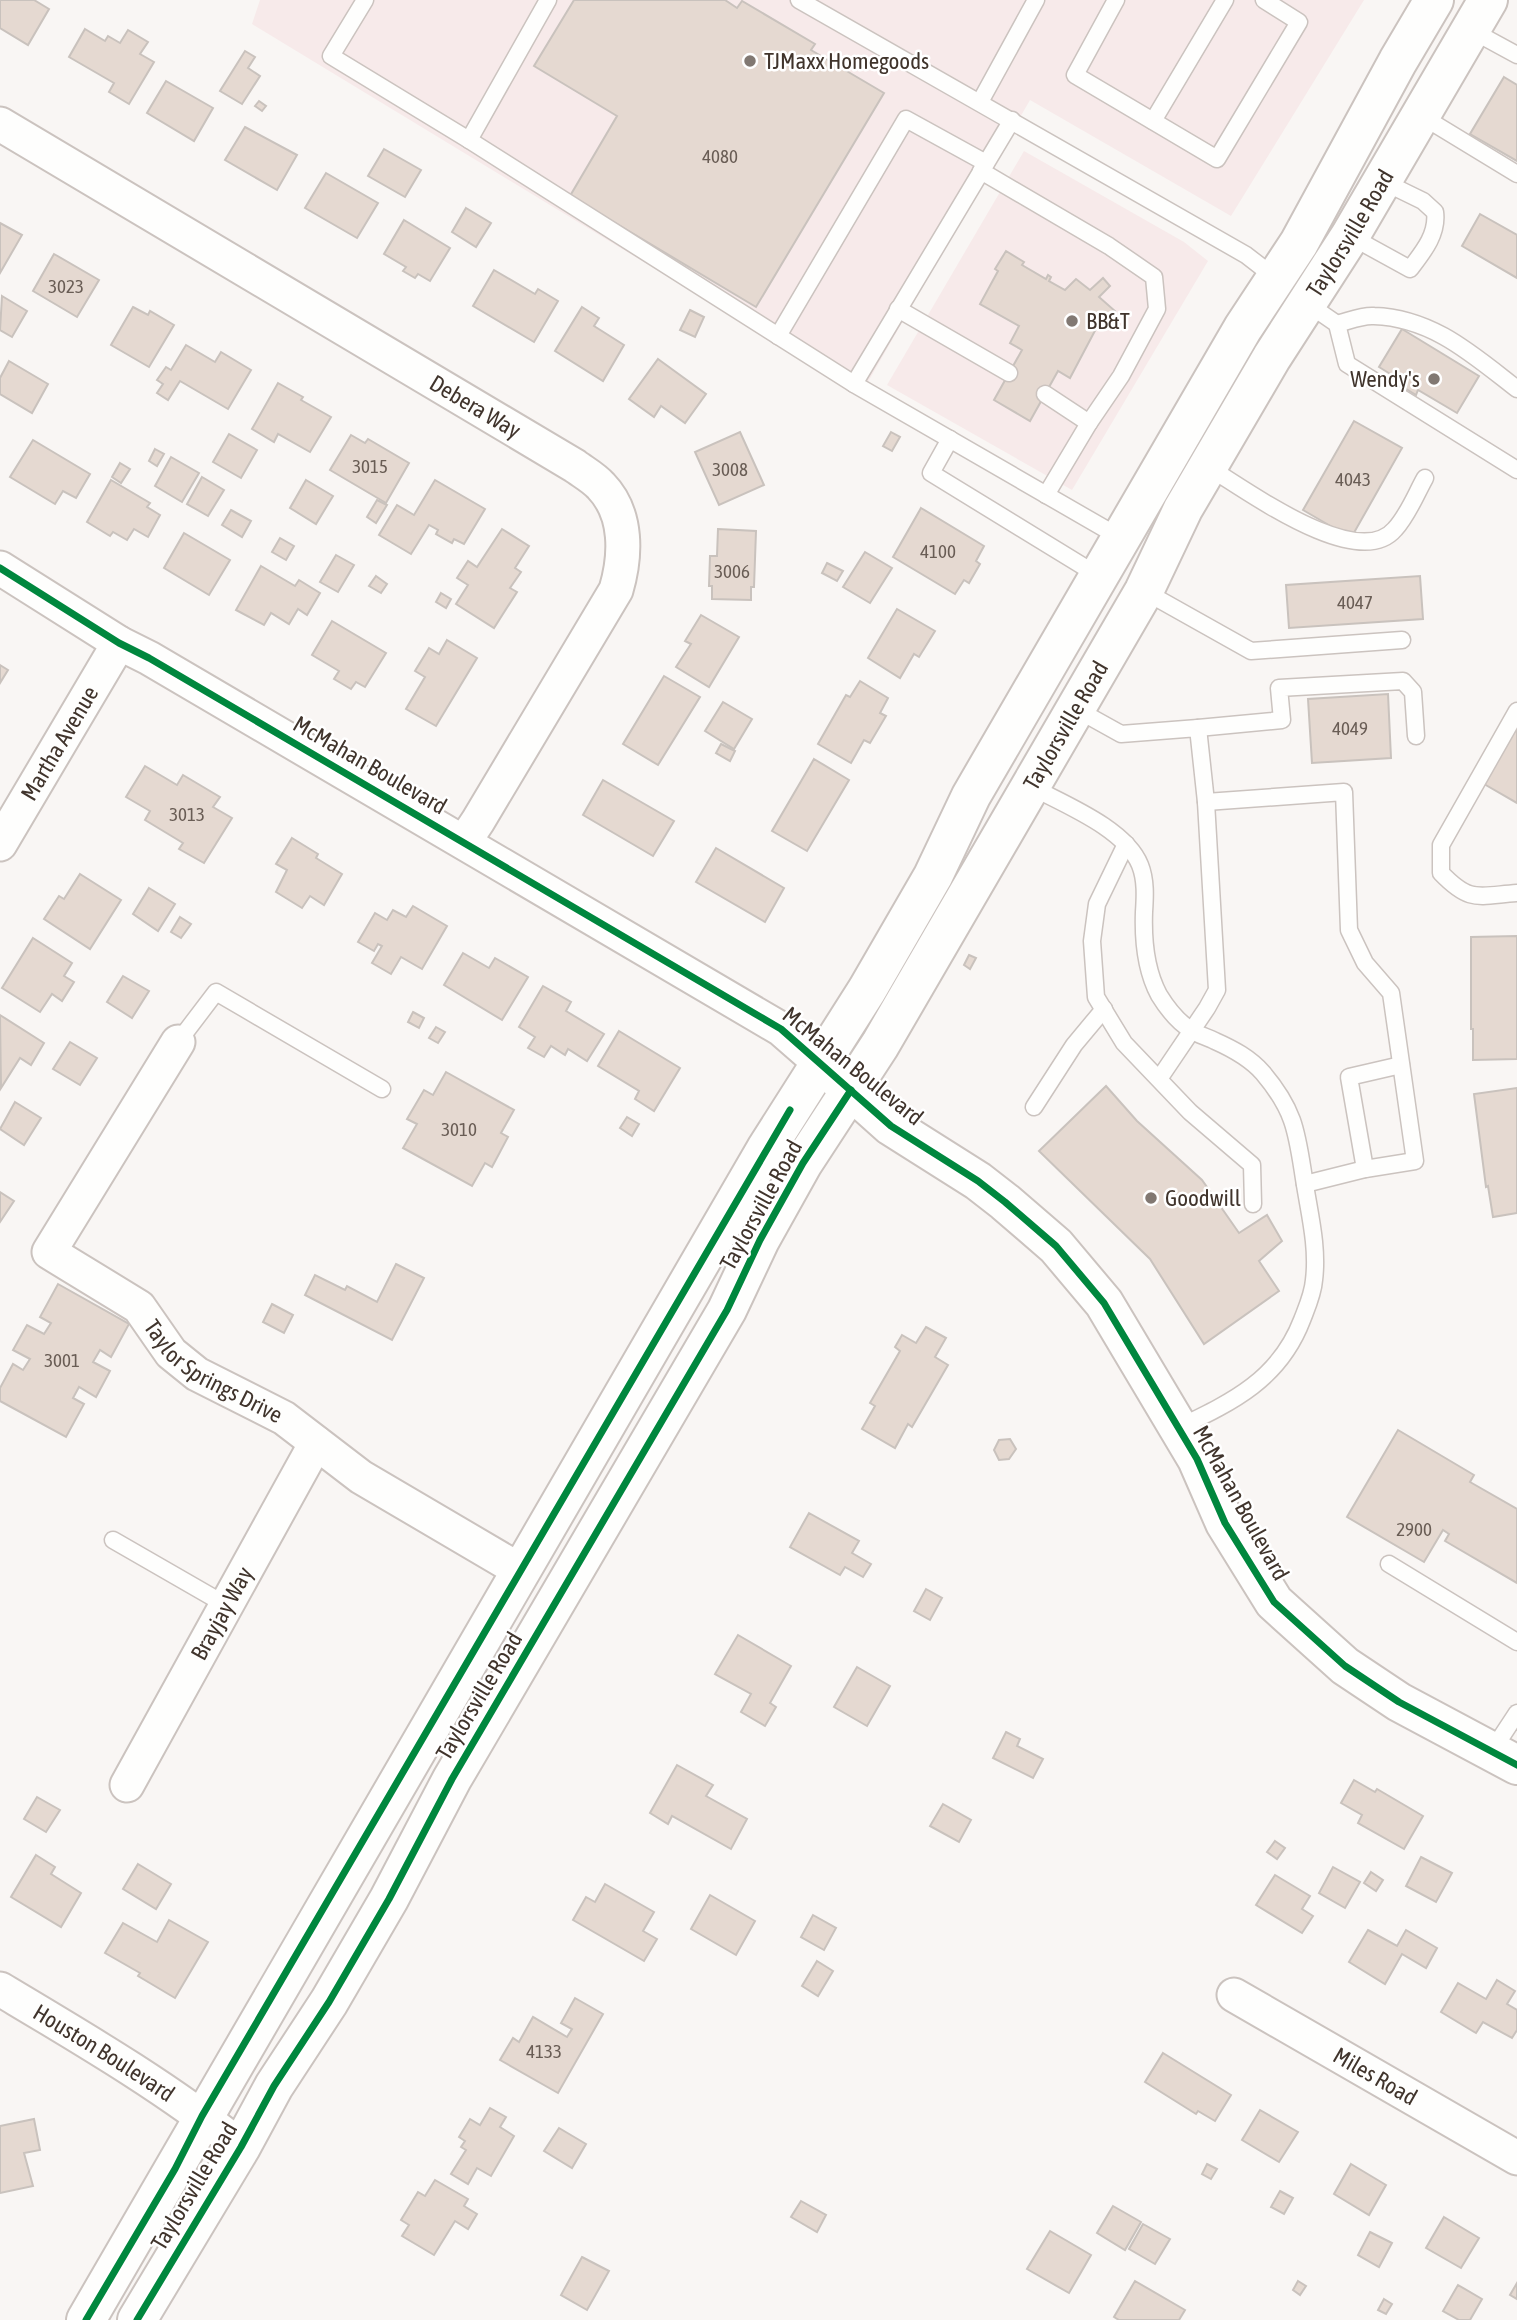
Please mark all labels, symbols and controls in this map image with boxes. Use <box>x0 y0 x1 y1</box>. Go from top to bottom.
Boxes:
place label: TJMaxx Homegoods <box>764 48 929 74</box>
marker: TJMaxx Homegoods <box>742 53 758 69</box>
house number: 4080 <box>702 145 738 167</box>
street label: Taylorsville Road <box>1301 165 1399 302</box>
house number: 3023 <box>48 275 84 297</box>
place label: BB&T <box>1086 308 1130 334</box>
marker: BB&T <box>1064 313 1080 329</box>
place label: Wendy's <box>1350 366 1420 392</box>
street label: Debera Way <box>425 370 525 444</box>
marker: Wendy's <box>1426 371 1442 387</box>
house number: 3015 <box>352 455 388 477</box>
house number: 3008 <box>712 458 748 480</box>
house number: 4043 <box>1335 468 1371 490</box>
house number: 4100 <box>920 540 956 562</box>
house number: 3006 <box>714 560 750 582</box>
house number: 4047 <box>1337 591 1373 613</box>
street label: Taylorsville Road <box>1018 657 1113 795</box>
street label: Martha Avenue <box>16 682 103 805</box>
street label: McMahan Boulevard <box>289 711 451 819</box>
house number: 4049 <box>1332 717 1368 739</box>
house number: 3013 <box>169 803 205 825</box>
street label: McMahan Boulevard <box>778 1002 928 1130</box>
house number: 3010 <box>441 1118 477 1140</box>
street label: Taylorsville Road <box>715 1136 807 1274</box>
place label: Goodwill <box>1165 1185 1241 1211</box>
marker: Goodwill <box>1143 1190 1159 1206</box>
street label: Taylor Springs Drive <box>139 1315 287 1428</box>
house number: 3001 <box>44 1349 80 1371</box>
street label: McMahan Boulevard <box>1188 1421 1294 1585</box>
house number: 2900 <box>1396 1518 1432 1540</box>
street label: Brayjay Way <box>186 1562 258 1664</box>
street label: Taylorsville Road <box>431 1627 527 1765</box>
street label: Houston Boulevard <box>29 1999 179 2107</box>
house number: 4133 <box>526 2040 562 2062</box>
street label: Miles Road <box>1329 2042 1422 2111</box>
street label: Taylorsville Road <box>146 2117 242 2255</box>

